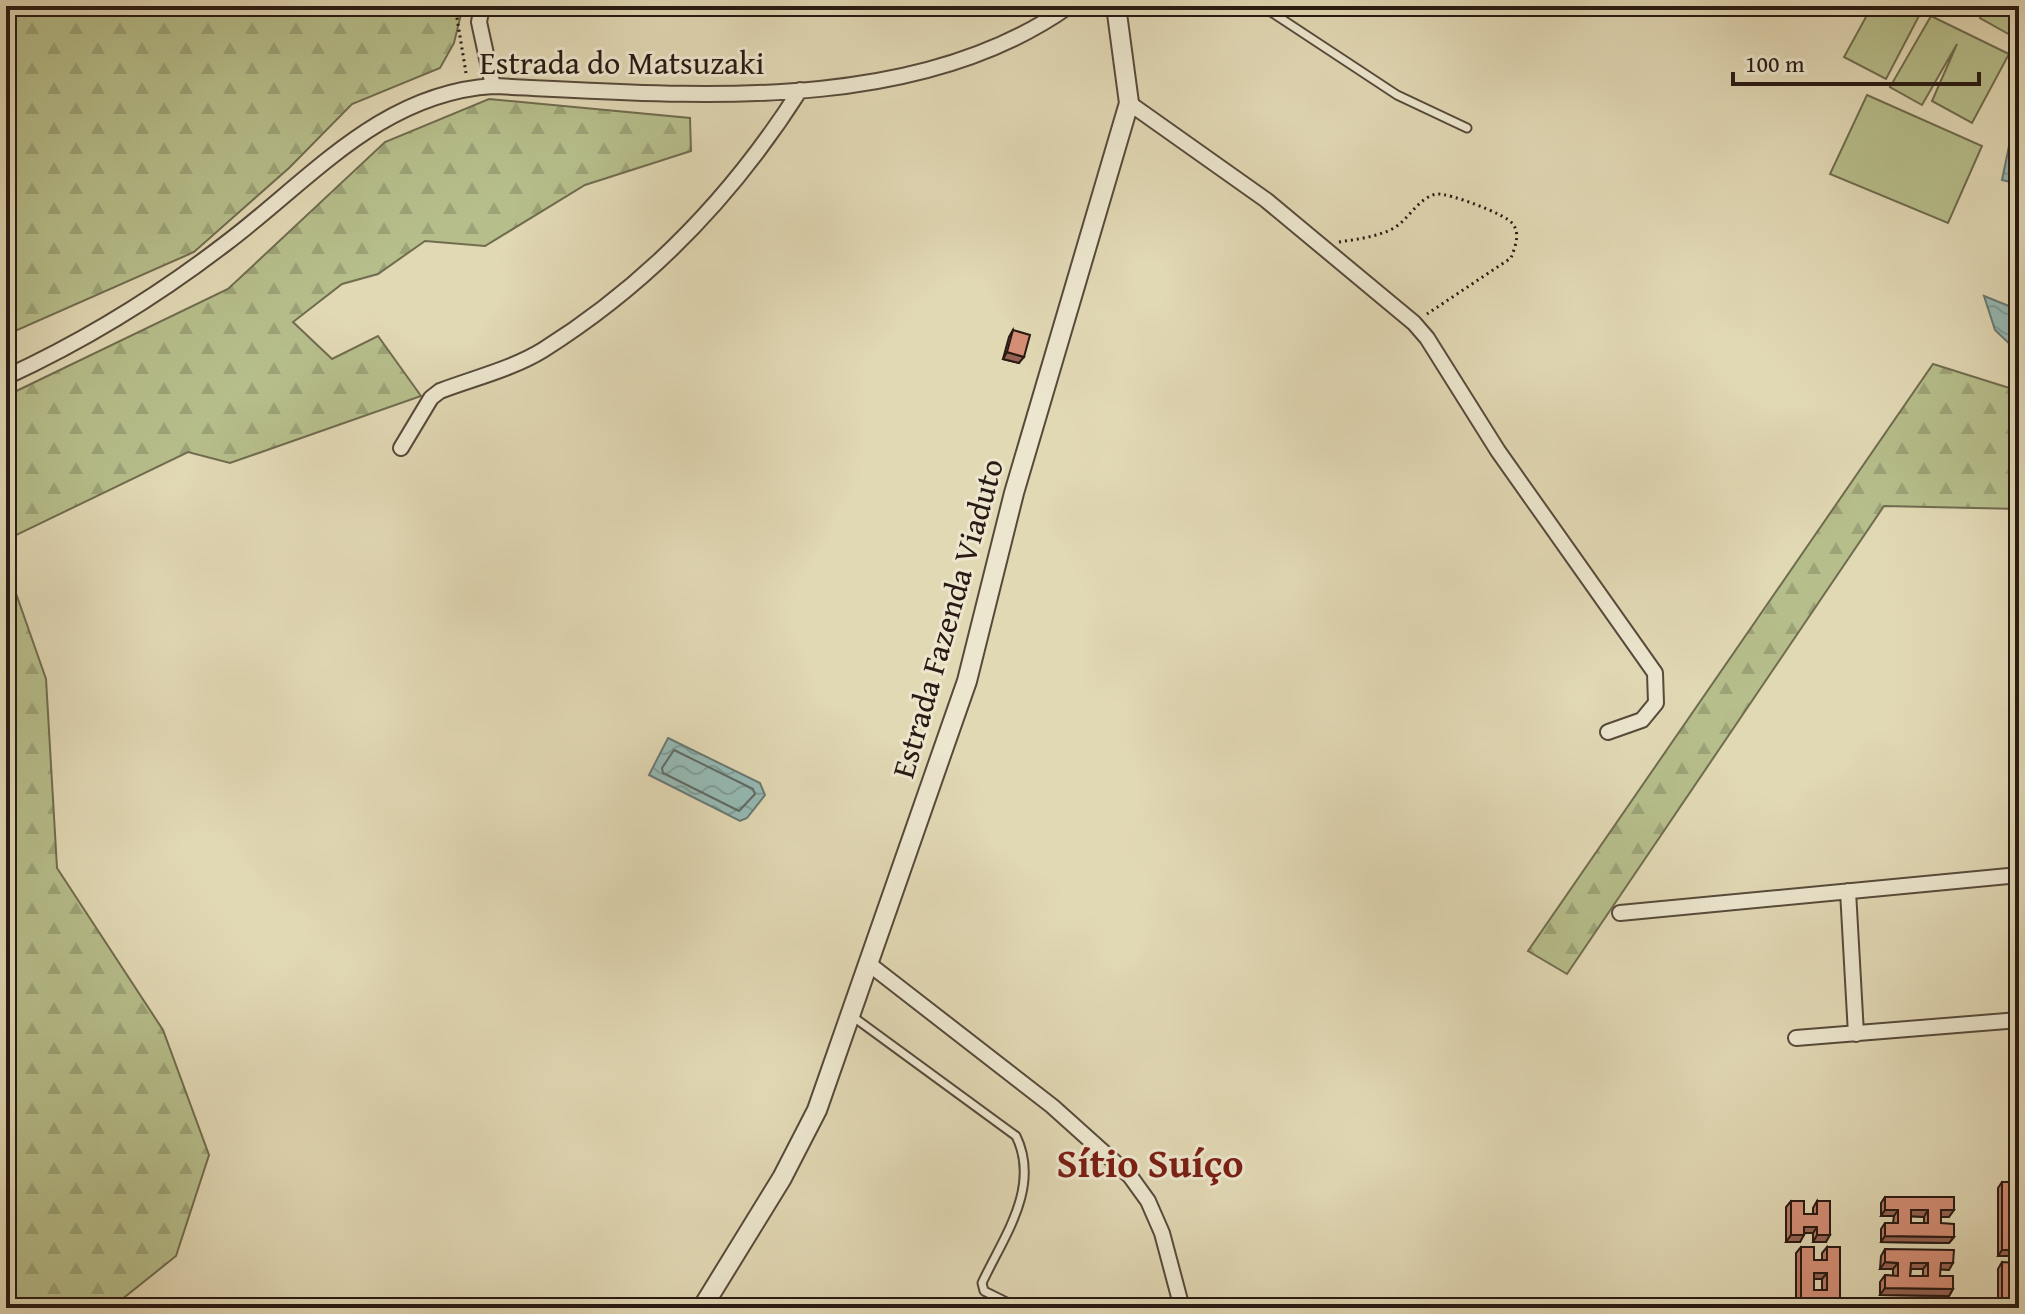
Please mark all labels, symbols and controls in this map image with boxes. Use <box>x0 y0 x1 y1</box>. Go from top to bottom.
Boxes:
scale bar <box>1733 36 1979 86</box>
street label: Estrada do Matsuzaki <box>480 39 764 86</box>
text: 100 m <box>1745 46 1805 81</box>
street label: Estrada Fazenda Viaduto <box>879 453 1015 783</box>
district label: Sítio Suíço <box>1056 1133 1244 1192</box>

